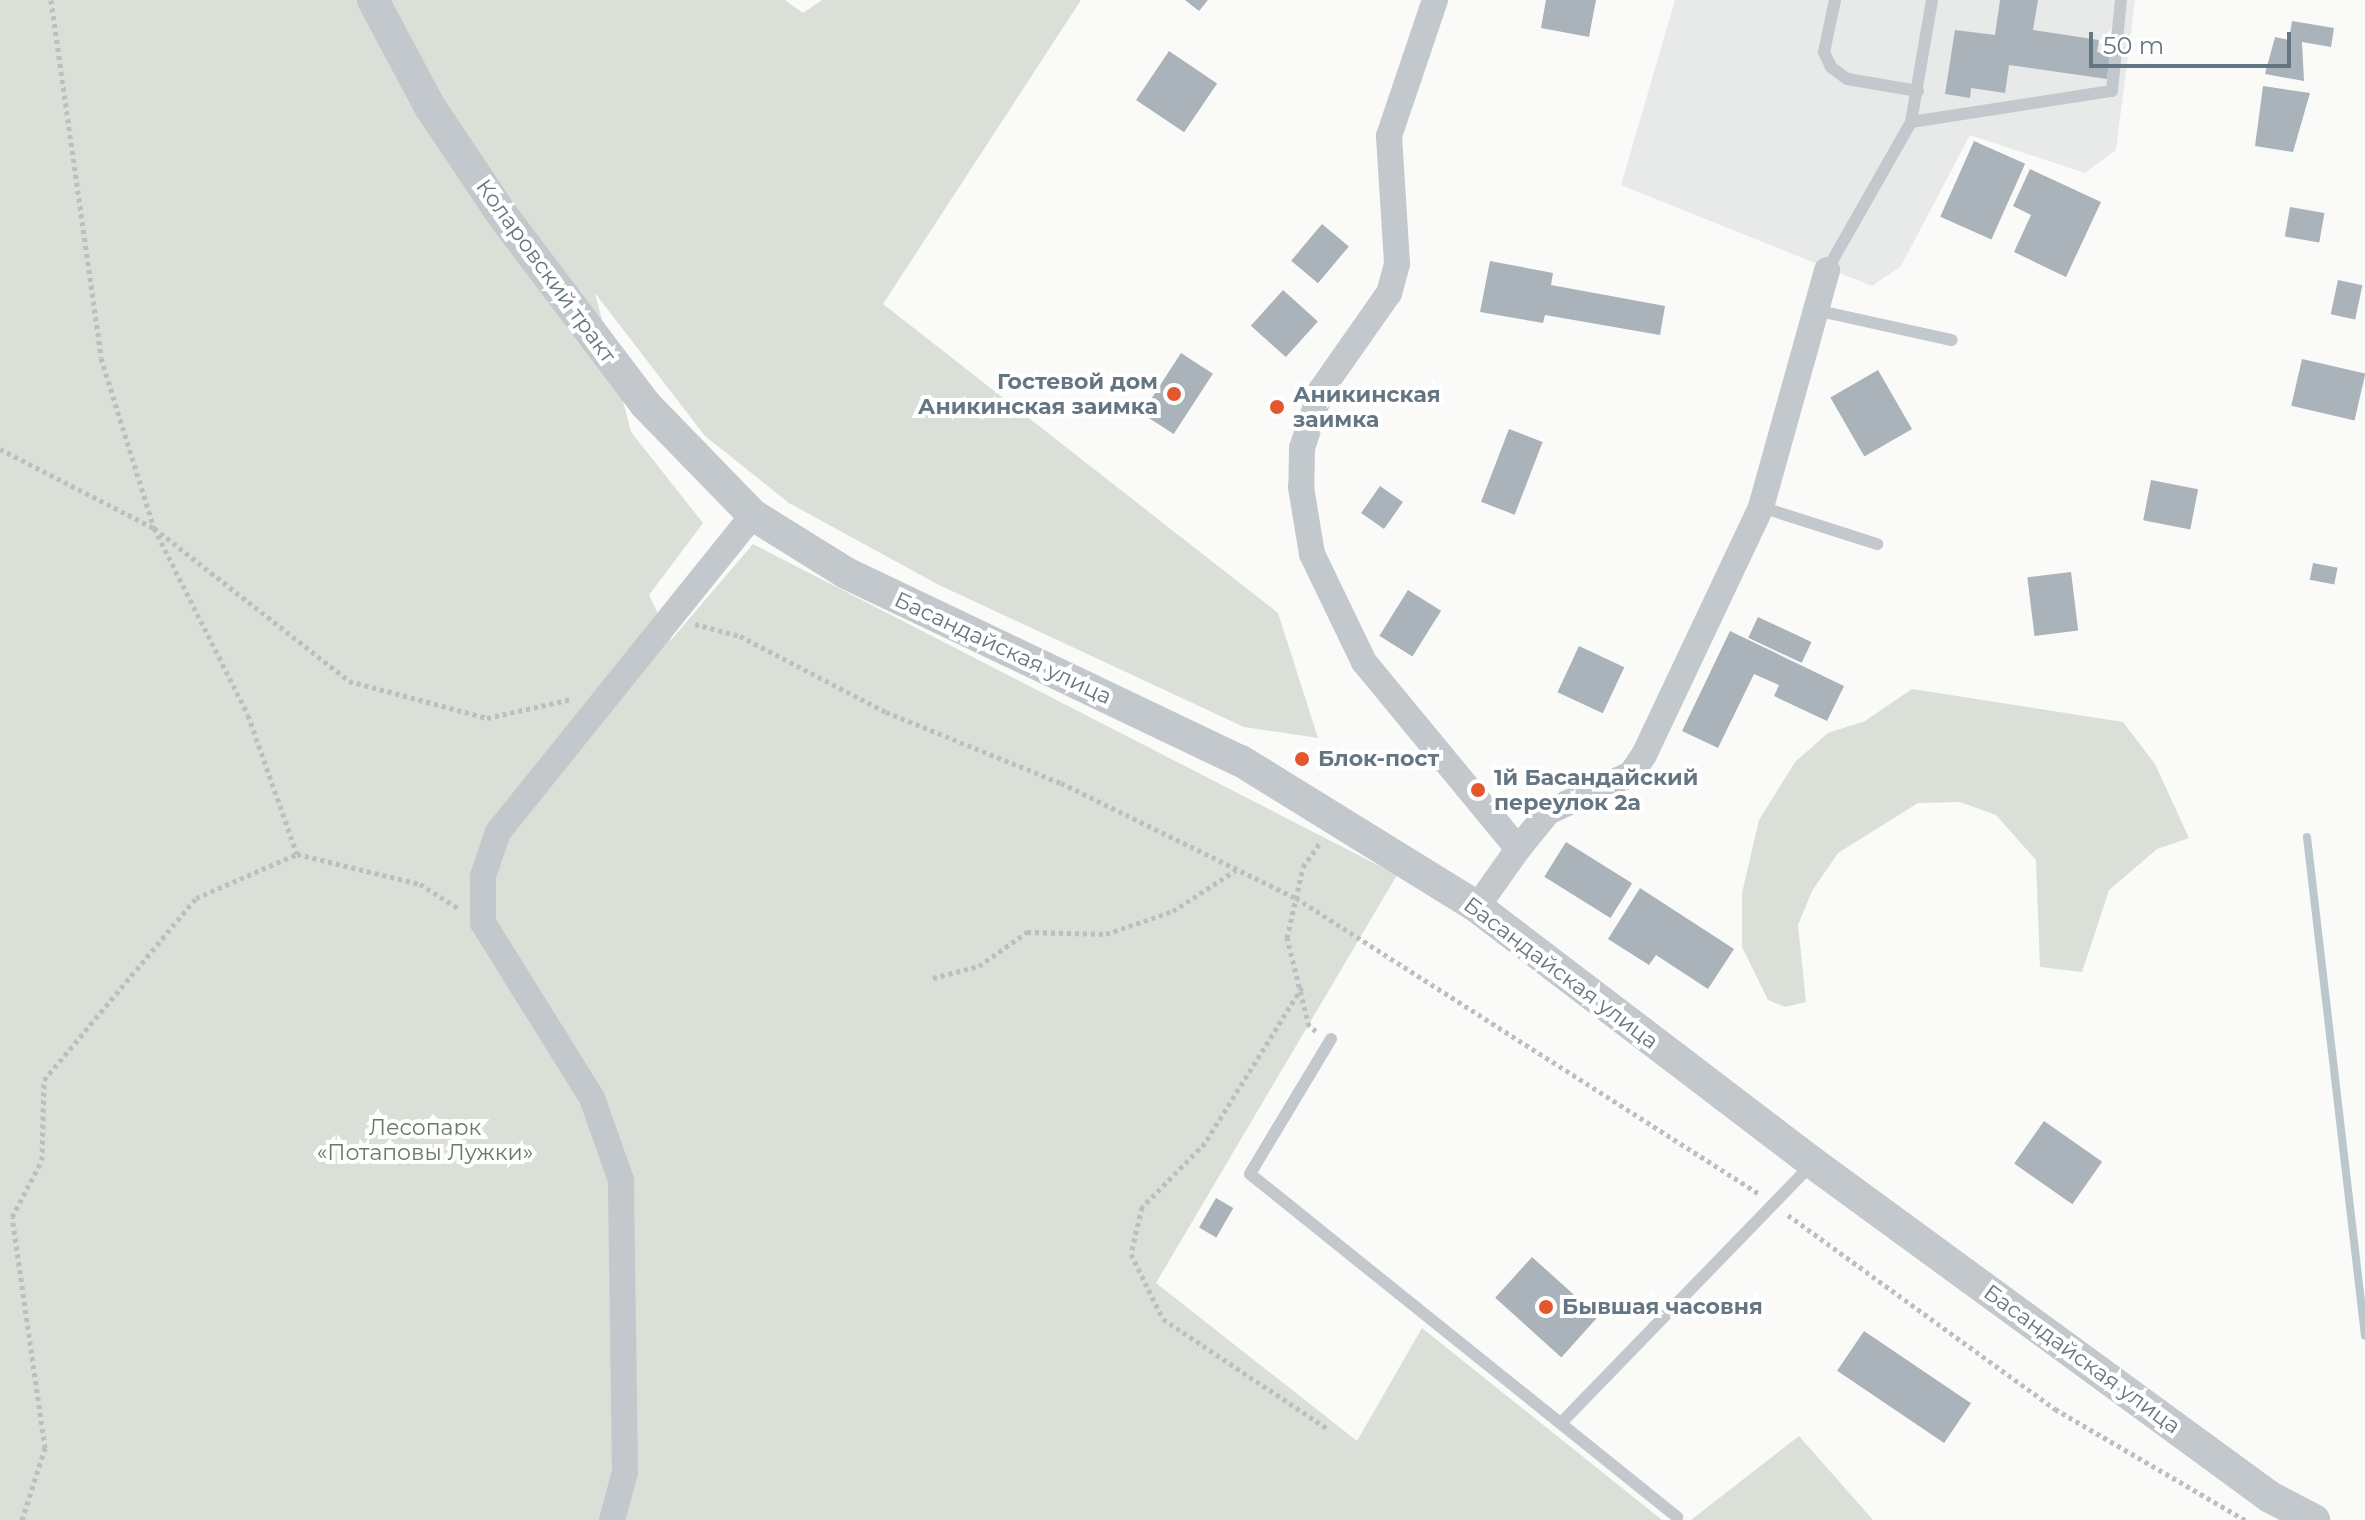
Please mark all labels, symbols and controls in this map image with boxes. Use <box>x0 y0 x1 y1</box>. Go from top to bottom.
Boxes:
scale bar <box>2093 16 2295 66</box>
text: 50 m <box>2103 31 2164 60</box>
street label: Коларовский тракт <box>471 174 621 368</box>
place label: Гостевой дом Аникинская заимка <box>918 368 1158 420</box>
place label: Аникинская заимка <box>1293 381 1441 432</box>
marker: Гостевой дом Аникинская заимка <box>1165 385 1183 403</box>
marker: Аникинская заимка <box>1268 398 1286 416</box>
street label: Басандайская улица <box>890 586 1116 710</box>
place label: Блок-пост <box>1318 746 1439 772</box>
marker: Блок-пост <box>1293 750 1311 768</box>
place label: 1й Басандайский переулок 2а <box>1494 764 1698 816</box>
marker: 1й Басандайский переулок 2а <box>1469 781 1487 799</box>
street label: Басандайская улица <box>1459 891 1663 1055</box>
park label: Лесопарк «Потаповы Лужки» <box>317 1114 533 1166</box>
street label: Басандайская улица <box>1978 1279 2186 1439</box>
place label: Бывшая часовня <box>1562 1294 1763 1320</box>
marker: Бывшая часовня <box>1537 1298 1555 1316</box>

